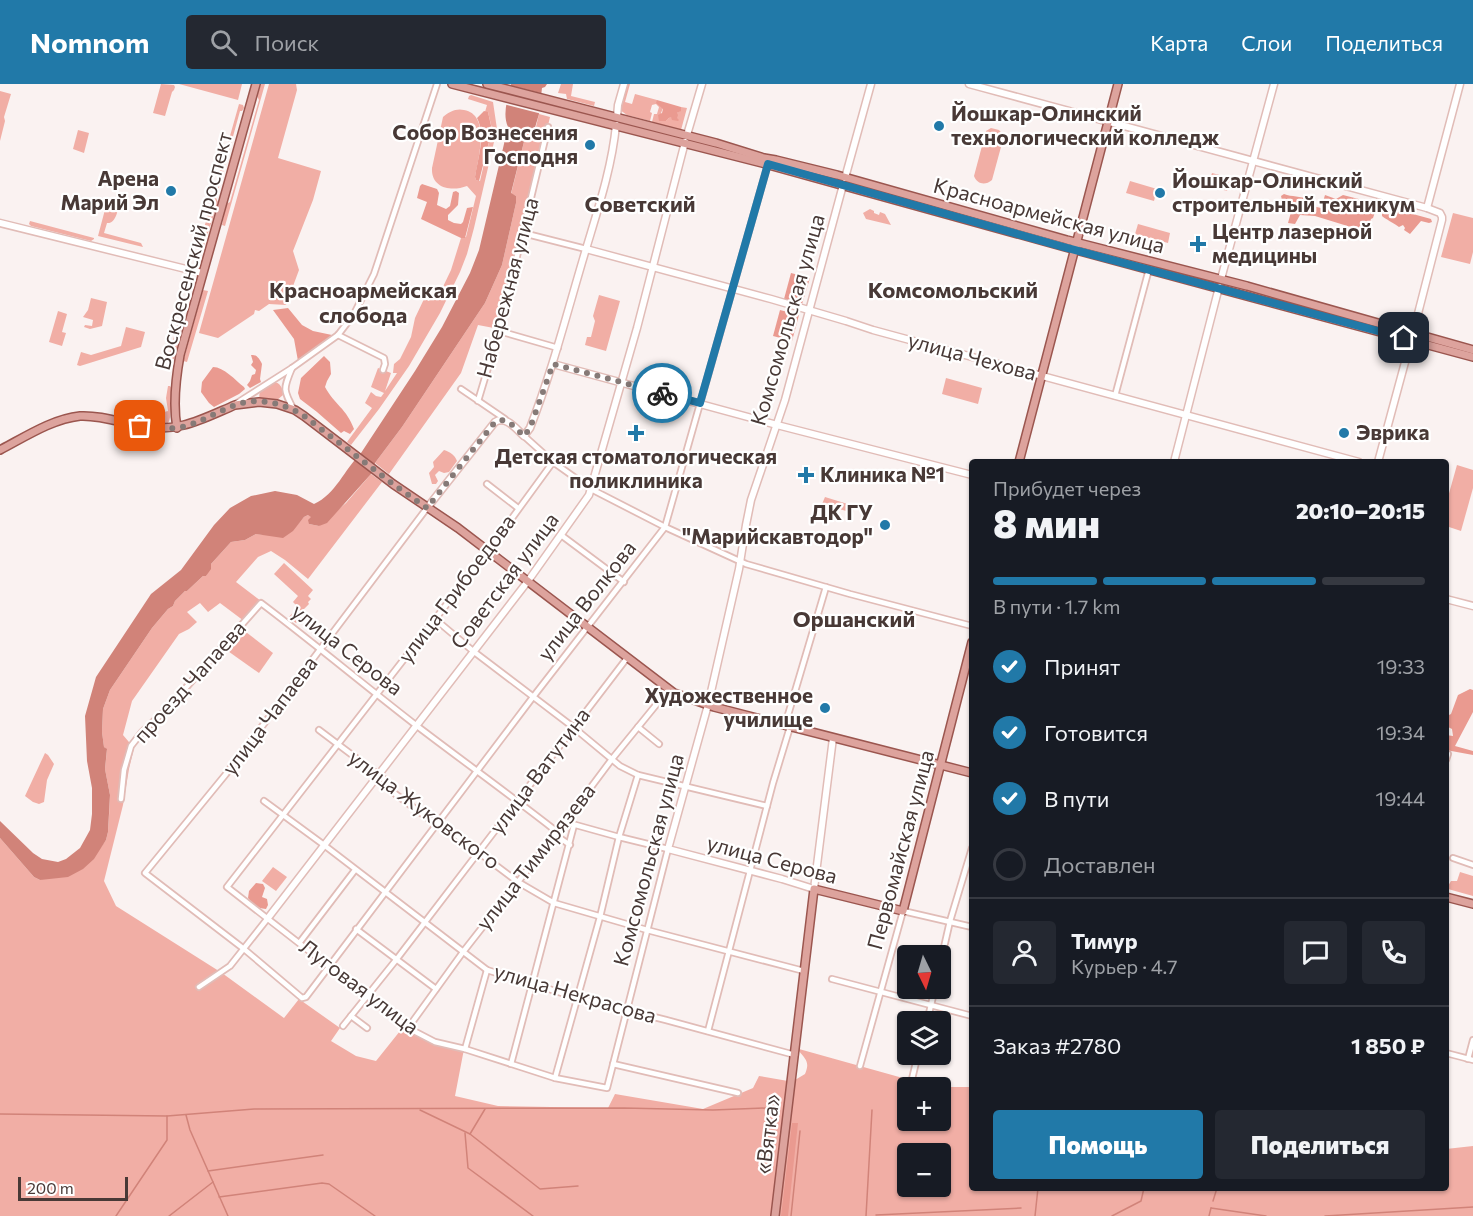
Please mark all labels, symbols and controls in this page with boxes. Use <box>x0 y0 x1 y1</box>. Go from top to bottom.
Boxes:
search box <box>186 15 606 69</box>
text: Nomnom <box>30 25 150 59</box>
icon: search <box>207 26 240 59</box>
text: Поиск <box>255 29 319 56</box>
text: Карта <box>1150 30 1208 55</box>
text: Слои <box>1241 30 1292 55</box>
text: Поделиться <box>1325 30 1443 55</box>
place label: Йошкар-Олинский технологический колледж <box>951 100 1219 149</box>
place label: Собор Вознесения Господня <box>392 119 578 168</box>
marker: Йошкар-Олинский технологический колледж <box>932 119 946 133</box>
street label: Воскресенский проспект <box>149 129 236 372</box>
marker: Собор Вознесения Господня <box>583 138 597 152</box>
place label: Арена Марий Эл <box>60 165 159 214</box>
place label: Йошкар-Олинский строительный техникум <box>1172 167 1415 216</box>
street label: Красноармейская улица <box>931 172 1168 257</box>
marker: Арена Марий Эл <box>164 184 178 198</box>
marker: Йошкар-Олинский строительный техникум <box>1153 186 1167 200</box>
district label: Советский <box>584 190 696 217</box>
street label: Набережная улица <box>470 195 543 381</box>
street label: Комсомольская улица <box>744 211 829 428</box>
place label: Центр лазерной медицины <box>1212 218 1372 267</box>
marker: Центр лазерной медицины <box>1189 235 1207 253</box>
district label: Красноармейская слобода <box>269 276 457 328</box>
district label: Комсомольский <box>868 276 1038 303</box>
pin <box>1378 312 1429 363</box>
icon: home <box>1387 321 1420 354</box>
street label: улица Чехова <box>905 326 1039 385</box>
courier <box>632 363 692 423</box>
icon: bike <box>646 377 679 410</box>
pin <box>114 400 165 451</box>
icon: bag <box>123 409 156 442</box>
place label: Эврика <box>1356 419 1429 444</box>
marker: Детская стоматологическая поликлиника <box>627 424 645 442</box>
marker: Эврика <box>1337 426 1351 440</box>
place label: Детская стоматологическая поликлиника <box>495 443 777 492</box>
place label: Клиника №1 <box>820 461 945 486</box>
marker: Клиника №1 <box>797 466 815 484</box>
text: Прибудет через <box>993 476 1141 500</box>
text: 20:10–20:15 <box>1296 497 1425 524</box>
text: 8 мин <box>993 498 1100 546</box>
place label: ДК ГУ "Марийскавтодор" <box>682 499 873 548</box>
street label: Советская улица <box>445 507 563 653</box>
street label: улица Грибоедова <box>392 509 520 667</box>
marker: ДК ГУ "Марийскавтодор" <box>878 518 892 532</box>
street label: улица Волкова <box>531 535 640 665</box>
text: В пути · 1.7 km <box>993 594 1121 618</box>
street label: улица Серова <box>288 598 408 700</box>
district label: Оршанский <box>793 605 915 632</box>
street label: проезд Чапаева <box>128 615 250 747</box>
icon: check <box>993 650 1026 683</box>
street label: улица Чапаева <box>216 651 322 780</box>
text: Принят <box>1044 653 1120 680</box>
text: 19:33 <box>1377 654 1425 678</box>
place label: Художественное училище <box>645 682 813 731</box>
marker: Художественное училище <box>818 701 832 715</box>
street label: улица Ватутина <box>483 702 594 838</box>
icon: check <box>993 716 1026 749</box>
text: Готовится <box>1044 719 1148 746</box>
text: 19:34 <box>1376 720 1425 744</box>
street label: улица Жуковского <box>344 744 506 874</box>
street label: Первомайская улица <box>861 747 938 952</box>
street label: Комсомольская улица <box>607 751 688 969</box>
street label: улица Тимирязева <box>470 778 600 934</box>
icon: check <box>993 782 1026 815</box>
text: В пути <box>1044 785 1109 812</box>
text: 19:44 <box>1376 786 1425 810</box>
street label: улица Серова <box>705 829 840 888</box>
text: Доставлен <box>1044 851 1156 878</box>
button: person <box>993 921 1056 984</box>
button: chat <box>1284 921 1347 984</box>
button: phone <box>1362 921 1425 984</box>
text: Тимур <box>1071 927 1138 954</box>
street label: Луговая улица <box>295 933 424 1039</box>
north arrow <box>897 945 951 999</box>
map controls <box>897 945 951 1197</box>
text: Курьер · 4.7 <box>1071 954 1178 978</box>
street label: улица Некрасова <box>491 957 659 1028</box>
button: layers <box>897 1011 951 1065</box>
text: Заказ #2780 <box>993 1032 1121 1059</box>
text: 1 850 ₽ <box>1351 1032 1425 1059</box>
button: + <box>897 1077 951 1131</box>
street label: «Вятка» <box>749 1092 784 1175</box>
button: Помощь <box>993 1110 1203 1179</box>
button: Поделиться <box>1215 1110 1425 1179</box>
button: − <box>897 1143 951 1197</box>
scale bar <box>18 1174 128 1202</box>
text: 200 m <box>27 1178 74 1197</box>

